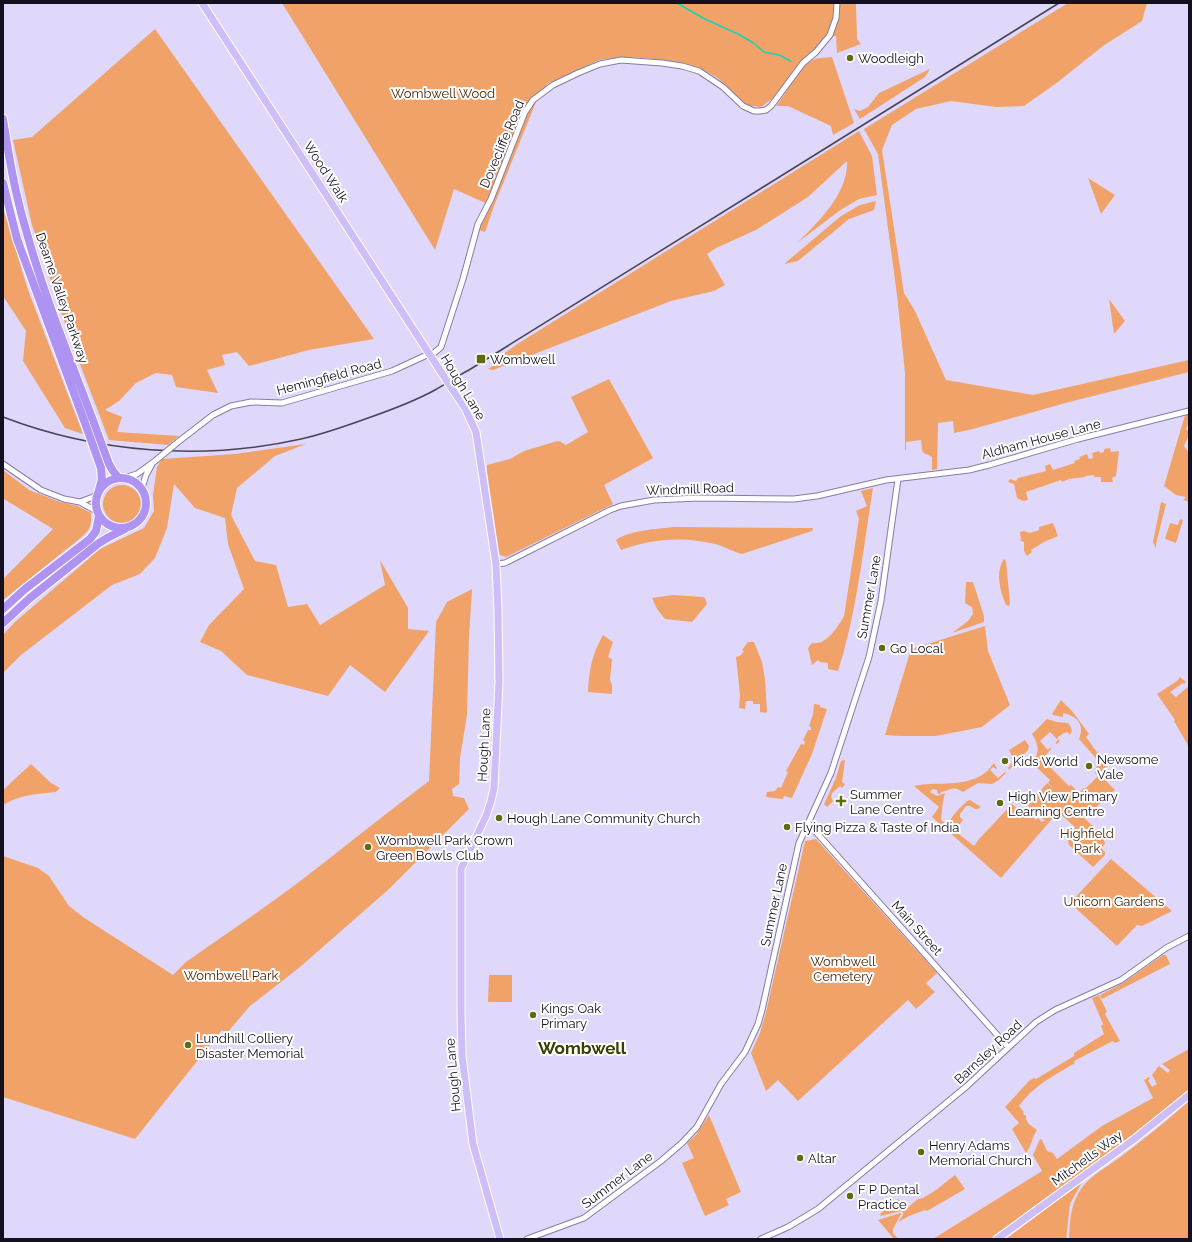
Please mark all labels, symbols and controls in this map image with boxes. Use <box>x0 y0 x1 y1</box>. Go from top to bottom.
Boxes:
place label: Woodleigh <box>858 51 924 66</box>
marker: Woodleigh <box>845 53 855 63</box>
park label: Wombwell Wood <box>391 86 495 101</box>
street label: Dovecliffe Road <box>477 98 527 190</box>
street label: Wood Walk <box>301 139 351 205</box>
street label: Dearne Valley Parkway <box>33 231 91 365</box>
street label: Hough Lane <box>438 352 489 423</box>
place label: Wombwell <box>490 352 556 367</box>
marker: Wombwell <box>475 353 487 365</box>
street label: Hemingfield Road <box>275 356 383 398</box>
street label: Aldham House Lane <box>980 416 1102 462</box>
street label: Windmill Road <box>646 480 734 498</box>
street label: Summer Lane <box>854 554 884 640</box>
place label: Go Local <box>890 641 944 656</box>
marker: Go Local <box>877 643 887 653</box>
street label: Hough Lane <box>475 707 493 782</box>
place label: Newsome Vale <box>1097 752 1159 782</box>
place label: Kids World <box>1013 754 1078 769</box>
marker: Kids World <box>1000 756 1010 766</box>
marker: Newsome Vale <box>1084 761 1094 771</box>
place label: Summer Lane Centre <box>850 787 924 817</box>
place label: High View Primary Learning Centre <box>1008 789 1118 819</box>
marker: Summer Lane Centre <box>835 795 847 807</box>
marker: High View Primary Learning Centre <box>995 798 1005 808</box>
place label: Hough Lane Community Church <box>507 811 700 826</box>
marker: Hough Lane Community Church <box>494 813 504 823</box>
place label: Flying Pizza & Taste of India <box>795 820 959 835</box>
marker: Flying Pizza & Taste of India <box>782 822 792 832</box>
park label: Highfield Park <box>1060 826 1114 856</box>
place label: Wombwell Park Crown Green Bowls Club <box>376 833 513 863</box>
marker: Wombwell Park Crown Green Bowls Club <box>363 842 373 852</box>
street label: Summer Lane <box>758 862 790 948</box>
park label: Unicorn Gardens <box>1064 894 1164 909</box>
street label: Main Street <box>889 898 946 959</box>
park label: Wombwell Cemetery <box>810 954 876 984</box>
park label: Wombwell Park <box>184 968 278 983</box>
place label: Kings Oak Primary <box>541 1001 601 1031</box>
marker: Kings Oak Primary <box>528 1010 538 1020</box>
street label: Barnsley Road <box>951 1017 1025 1087</box>
place label: Lundhill Colliery Disaster Memorial <box>196 1031 304 1061</box>
street label: Hough Lane <box>442 1037 464 1112</box>
district label: Wombwell <box>538 1038 627 1058</box>
marker: Lundhill Colliery Disaster Memorial <box>183 1040 193 1050</box>
street label: Mitchells Way <box>1049 1127 1125 1189</box>
place label: Henry Adams Memorial Church <box>929 1138 1032 1168</box>
marker: Henry Adams Memorial Church <box>916 1147 926 1157</box>
street label: Summer Lane <box>579 1148 656 1211</box>
place label: Altar <box>808 1151 837 1166</box>
marker: Altar <box>795 1153 805 1163</box>
place label: F P Dental Practice <box>858 1182 920 1212</box>
marker: F P Dental Practice <box>845 1191 855 1201</box>

